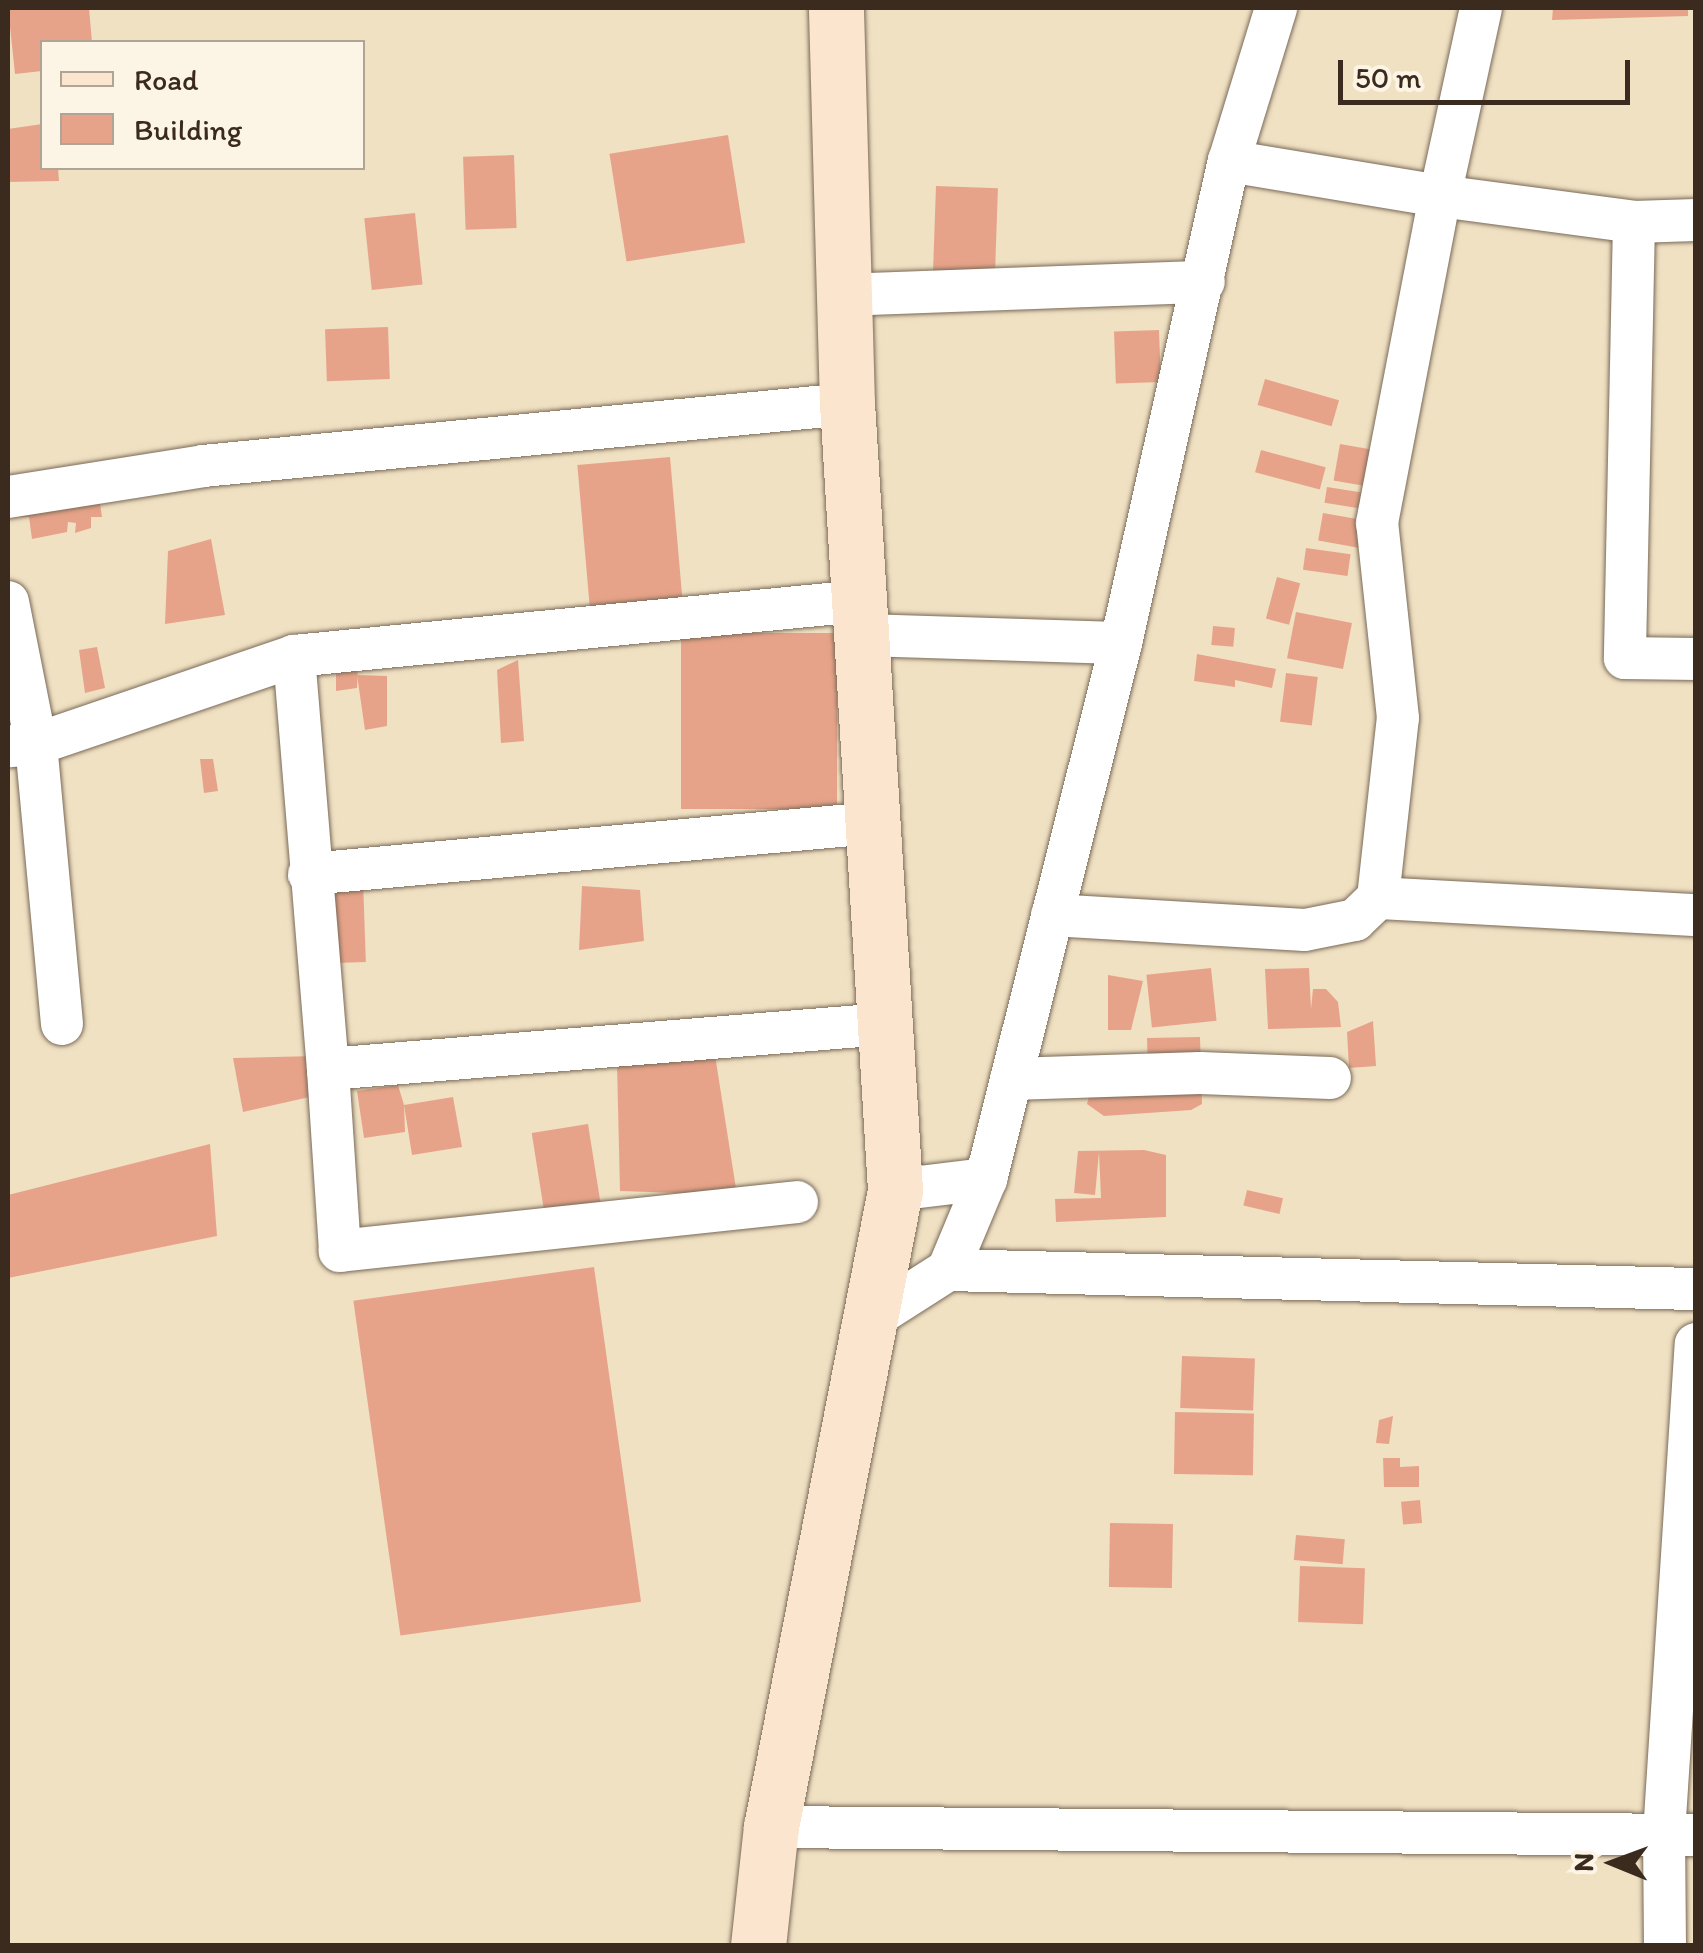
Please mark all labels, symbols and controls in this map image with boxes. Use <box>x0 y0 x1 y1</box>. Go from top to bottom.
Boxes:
legend <box>40 40 365 170</box>
scale bar <box>1343 40 1636 102</box>
text: 50 m <box>1355 59 1421 96</box>
text: Road <box>134 61 199 98</box>
text: Building <box>134 111 242 148</box>
north arrow <box>1563 1813 1663 1913</box>
text: N <box>1566 1853 1600 1872</box>

